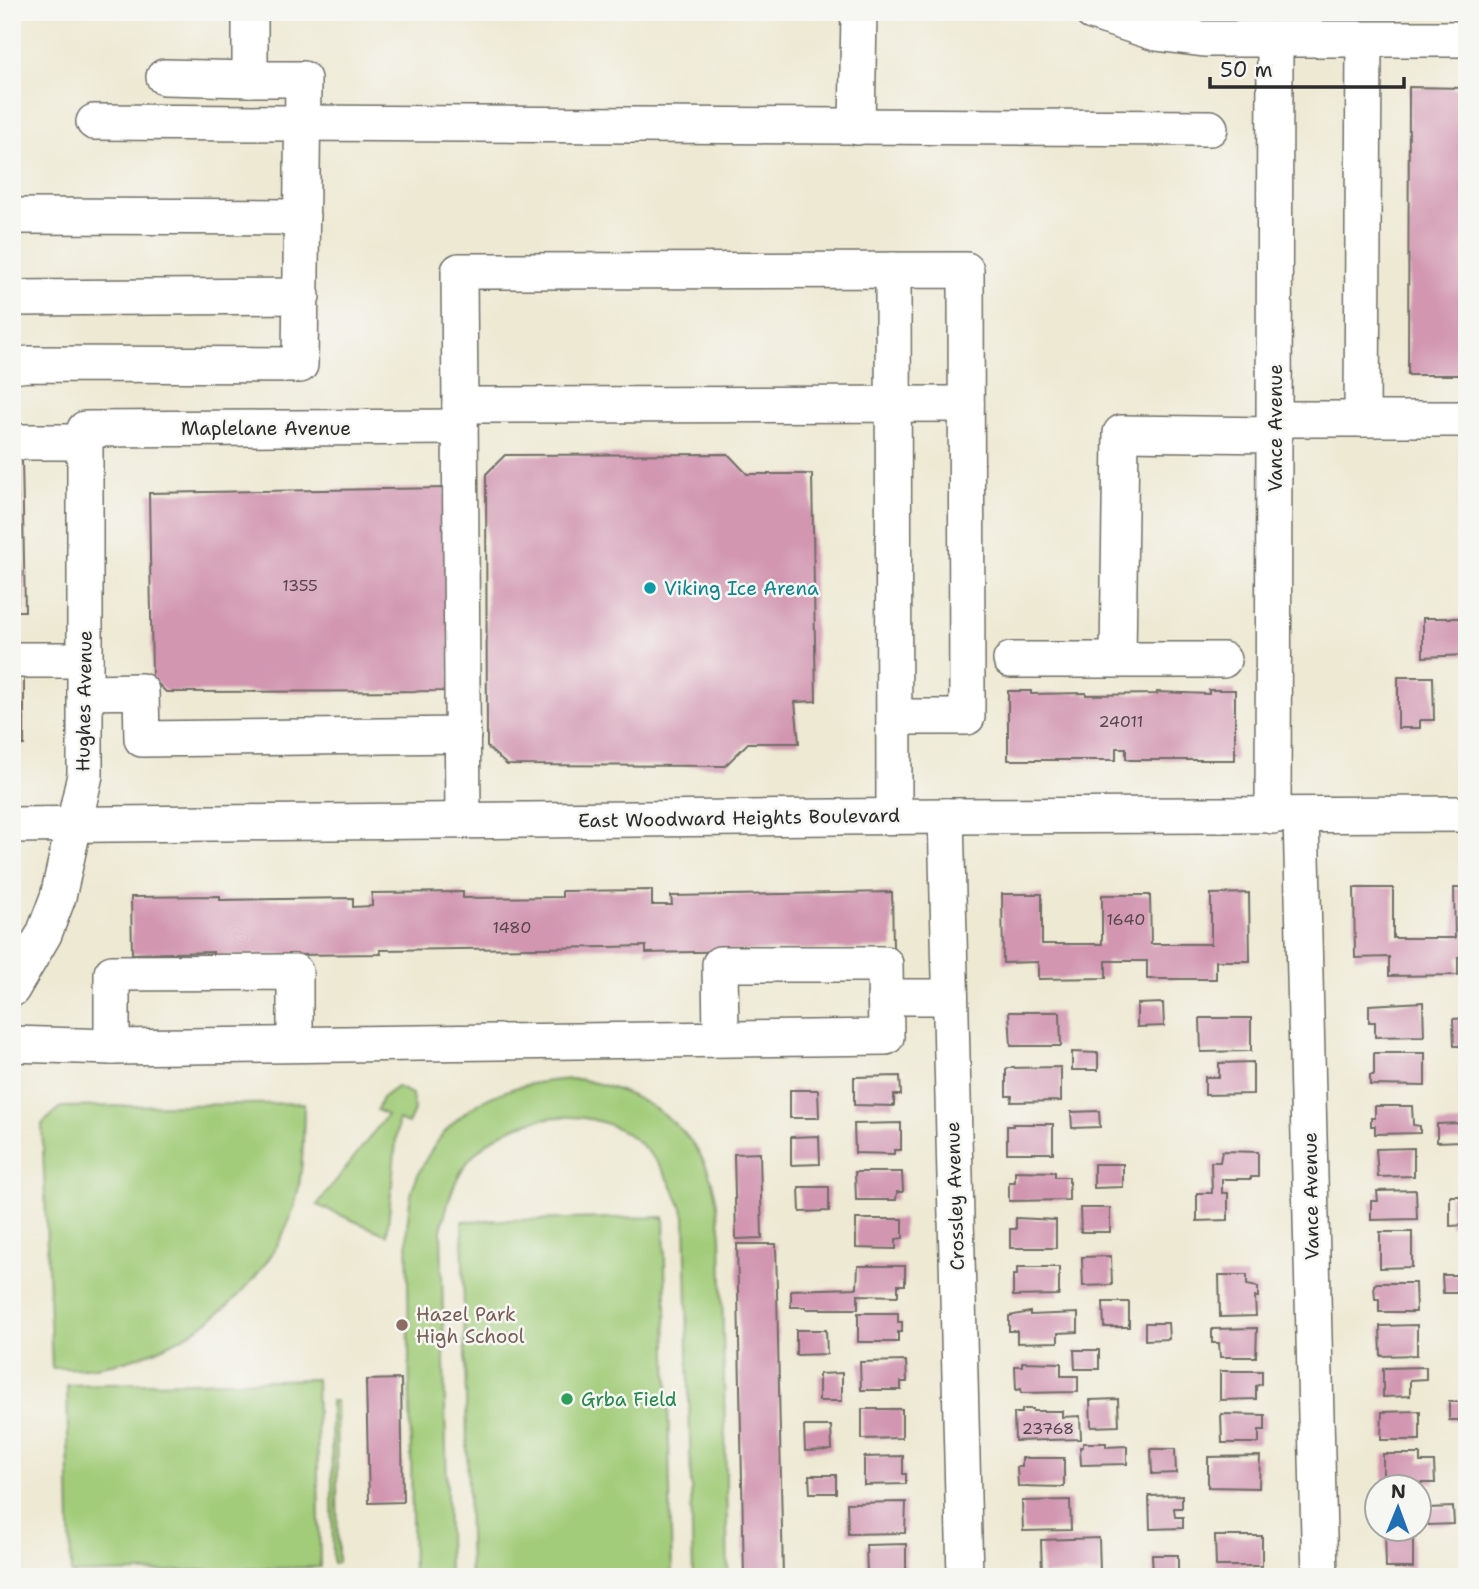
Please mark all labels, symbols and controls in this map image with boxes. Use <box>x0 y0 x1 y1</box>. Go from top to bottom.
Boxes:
scale bar <box>1210 46 1404 90</box>
text: 50 m <box>1220 56 1273 84</box>
street label: Vance Avenue <box>1263 364 1288 492</box>
street label: Maplelane Avenue <box>181 416 351 441</box>
house number: 1355 <box>282 575 318 596</box>
place label: Viking Ice Arena <box>664 576 819 601</box>
marker: Viking Ice Arena <box>642 580 658 596</box>
street label: Hughes Avenue <box>70 630 98 772</box>
house number: 24011 <box>1099 711 1143 732</box>
street label: East Woodward Heights Boulevard <box>578 803 900 833</box>
house number: 1640 <box>1106 909 1146 930</box>
house number: 1480 <box>493 917 531 938</box>
street label: Crossley Avenue <box>940 1121 970 1271</box>
street label: Vance Avenue <box>1297 1132 1325 1260</box>
place label: Hazel Park High School <box>416 1302 525 1349</box>
marker: Hazel Park High School <box>394 1317 410 1333</box>
place label: Grba Field <box>581 1387 677 1412</box>
marker: Grba Field <box>559 1391 575 1407</box>
house number: 23768 <box>1022 1418 1074 1439</box>
north arrow <box>1364 1474 1434 1544</box>
text: N <box>1391 1479 1406 1504</box>

